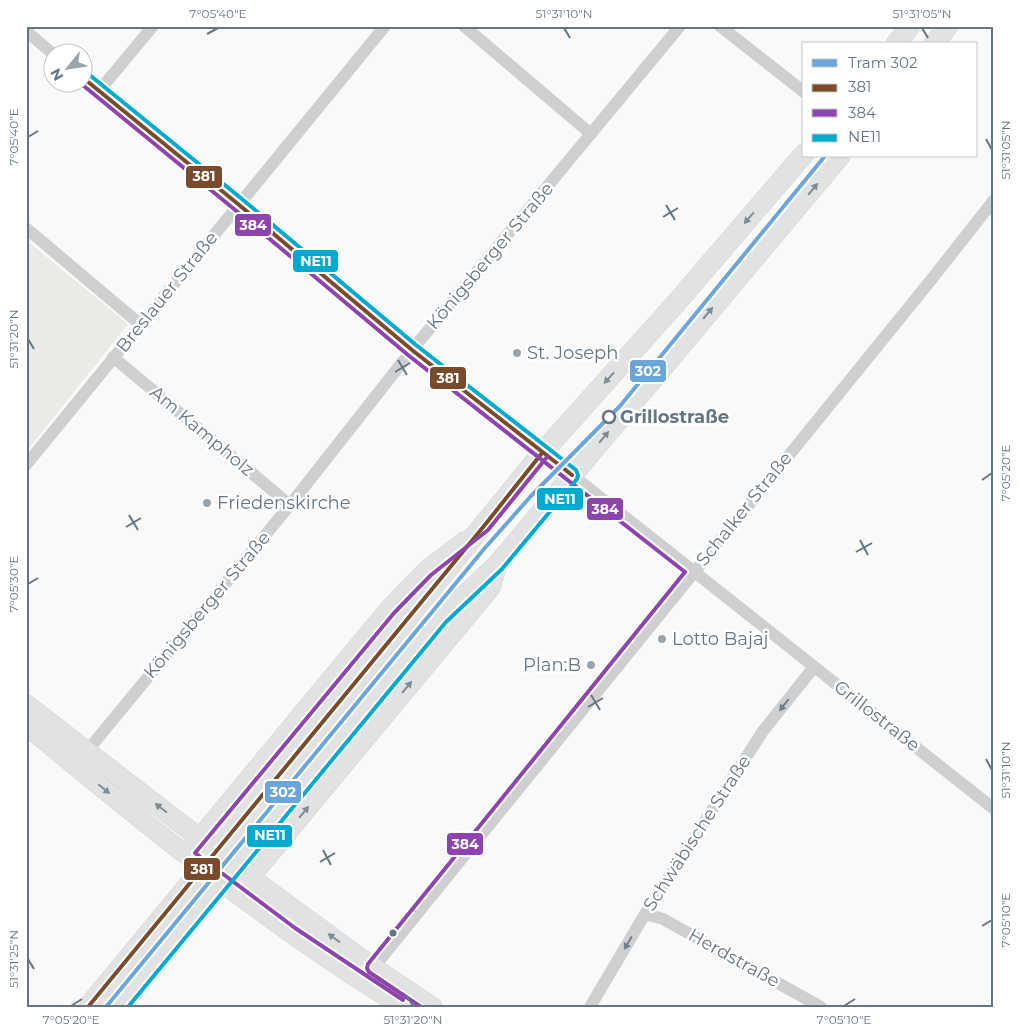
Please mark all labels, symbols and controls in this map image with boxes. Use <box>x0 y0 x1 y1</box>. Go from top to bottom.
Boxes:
text: 7°05'40"E <box>189 6 247 21</box>
text: 51°31'10"N <box>535 6 593 21</box>
text: 51°31'05"N <box>893 6 951 21</box>
north arrow <box>42 42 92 92</box>
legend <box>802 42 978 158</box>
text: Tram 302 <box>848 53 917 72</box>
text: N <box>46 65 67 84</box>
text: 381 <box>848 77 871 96</box>
text: 384 <box>848 103 876 122</box>
text: 7°05'40"E <box>6 108 21 166</box>
text: 51°31'05"N <box>998 121 1013 179</box>
text: NE11 <box>848 127 881 146</box>
line badge: 381 <box>185 165 223 189</box>
text: 381 <box>191 167 216 185</box>
street label: Königsberger Straße <box>422 178 558 334</box>
one-way arrow <box>807 182 818 195</box>
one-way arrow <box>744 211 755 224</box>
line badge: 384 <box>234 213 272 237</box>
text: 384 <box>238 216 267 234</box>
street label: Breslauer Straße <box>112 227 222 357</box>
line badge: NE11 <box>292 249 339 273</box>
text: NE11 <box>300 252 332 270</box>
one-way arrow <box>703 307 714 320</box>
text: 51°31'20"N <box>6 309 21 369</box>
place label: St. Joseph <box>527 342 618 364</box>
marker: St. Joseph <box>511 347 523 359</box>
line badge: 302 <box>629 359 667 383</box>
text: 302 <box>634 362 661 380</box>
line badge: 381 <box>429 366 467 390</box>
text: 381 <box>435 369 460 387</box>
one-way arrow <box>603 372 615 384</box>
street label: Am Kampholz <box>146 381 258 481</box>
place label: Grillostraße <box>620 406 729 428</box>
marker: Grillostraße <box>602 410 616 424</box>
one-way arrow <box>598 431 609 444</box>
text: 7°05'20"E <box>998 445 1013 501</box>
street label: Schalker Straße <box>691 447 797 570</box>
line badge: NE11 <box>536 487 584 511</box>
text: NE11 <box>544 490 576 508</box>
place label: Friedenskirche <box>217 492 351 514</box>
marker: Friedenskirche <box>201 497 213 509</box>
line badge: 384 <box>586 497 624 521</box>
text: 384 <box>590 500 619 518</box>
street label: Königsberger Straße <box>139 527 275 683</box>
text: 7°05'30"E <box>6 556 21 612</box>
place label: Lotto Bajaj <box>672 628 768 650</box>
marker: Lotto Bajaj <box>656 633 668 645</box>
place label: Plan:B <box>523 654 581 676</box>
marker: Plan:B <box>585 659 597 671</box>
street label: Grillostraße <box>830 676 924 756</box>
one-way arrow <box>402 681 413 694</box>
one-way arrow <box>778 698 789 711</box>
text: 51°31'10"N <box>998 741 1013 799</box>
street label: Schwäbische Straße <box>638 751 756 915</box>
line badge: 302 <box>264 780 302 804</box>
text: 302 <box>269 783 296 801</box>
one-way arrow <box>98 784 111 794</box>
one-way arrow <box>154 803 168 813</box>
one-way arrow <box>298 806 309 819</box>
line badge: NE11 <box>246 824 293 848</box>
text: NE11 <box>254 826 286 844</box>
line badge: 384 <box>446 832 484 856</box>
text: 384 <box>450 835 479 853</box>
line badge: 381 <box>183 857 221 881</box>
text: 381 <box>189 860 214 878</box>
text: 7°05'10"E <box>998 893 1013 947</box>
street label: Herdstraße <box>685 924 784 992</box>
unlabelled marker <box>388 928 398 938</box>
text: 51°31'25"N <box>6 930 21 988</box>
one-way arrow <box>327 933 341 943</box>
one-way arrow <box>623 937 632 950</box>
text: 7°05'20"E <box>43 1012 99 1027</box>
text: 51°31'20"N <box>383 1012 443 1027</box>
text: 7°05'10"E <box>817 1012 871 1027</box>

